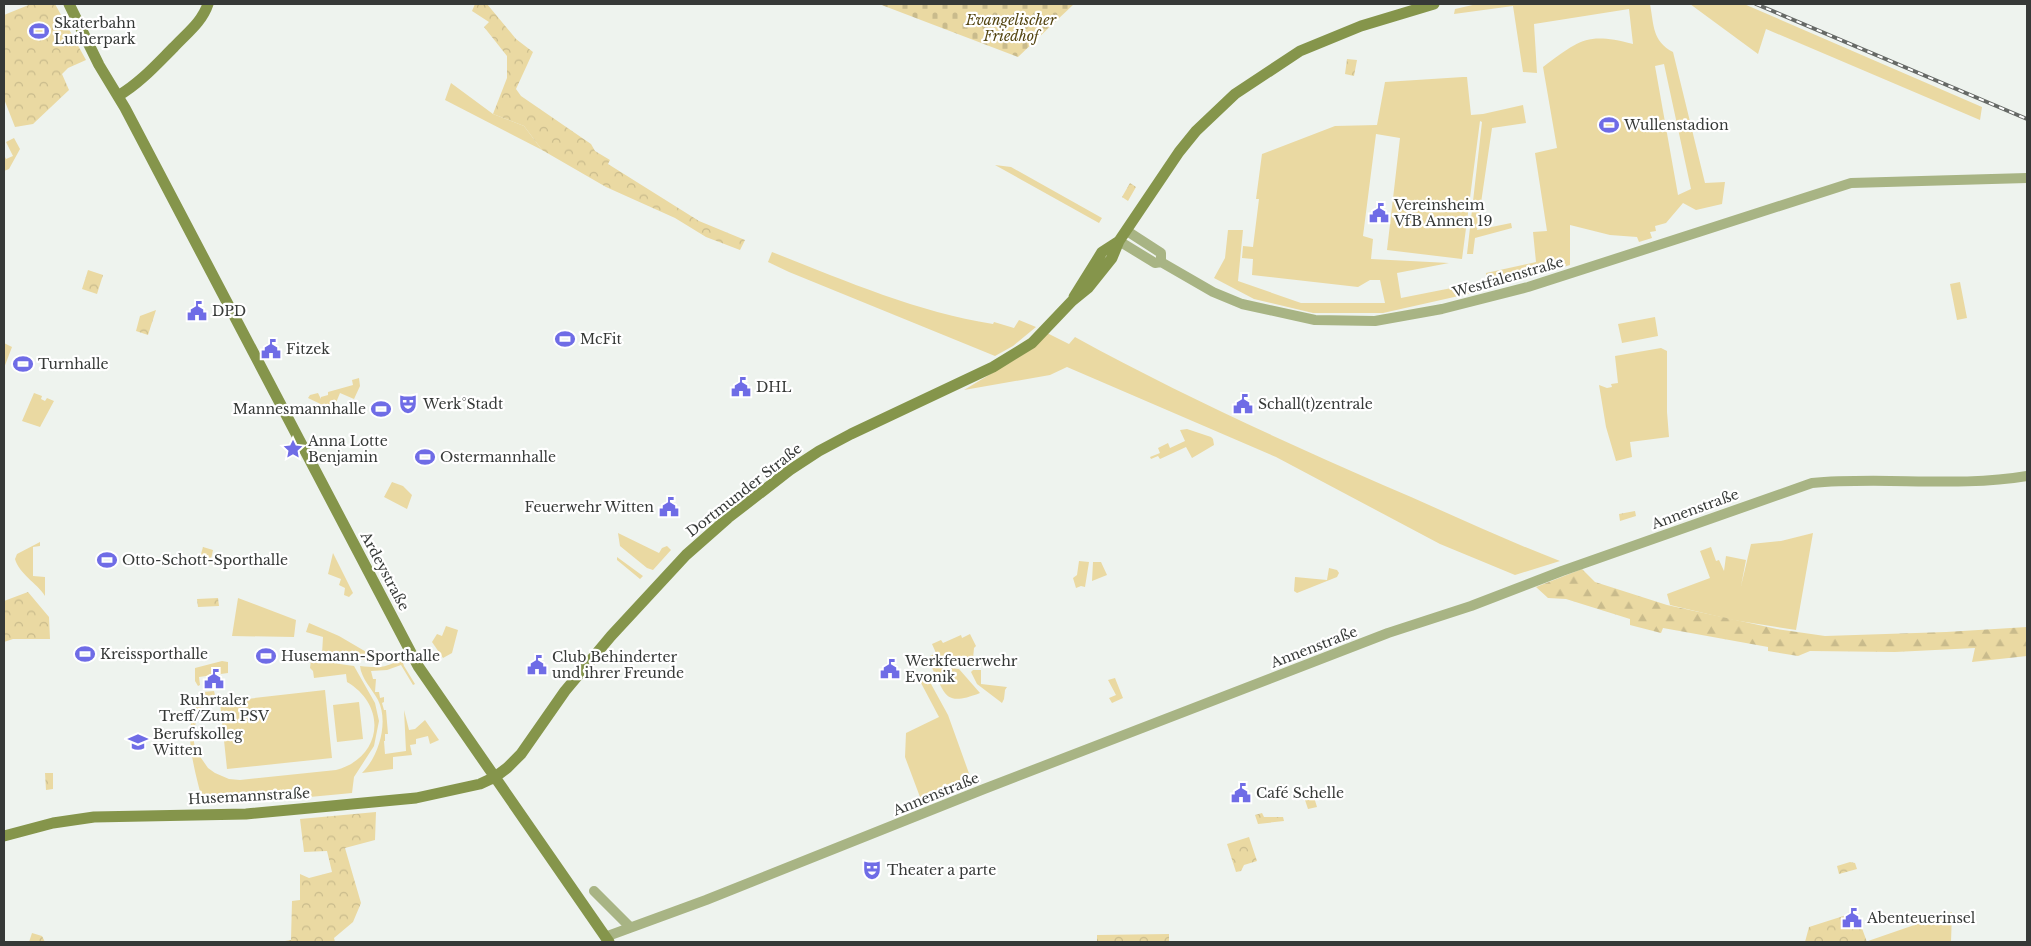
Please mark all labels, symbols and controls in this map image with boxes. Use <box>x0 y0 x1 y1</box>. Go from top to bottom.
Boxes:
park label: Evangelischer Friedhof <box>965 11 1057 45</box>
place label: Skaterbahn Lutherpark <box>54 14 136 48</box>
sports icon: Skaterbahn Lutherpark <box>28 20 50 42</box>
sports icon: Wullenstadion <box>1598 114 1620 136</box>
place label: Wullenstadion <box>1623 116 1729 134</box>
place label: Vereinsheim VfB Annen 19 <box>1393 196 1493 230</box>
public building icon: Vereinsheim VfB Annen 19 <box>1368 202 1390 224</box>
street label: Westfalenstraße <box>1450 253 1565 302</box>
public building icon: DPD <box>186 300 208 322</box>
place label: DPD <box>212 302 246 320</box>
sports icon: McFit <box>554 328 576 350</box>
place label: McFit <box>580 330 623 348</box>
public building icon: Fitzek <box>260 338 282 360</box>
place label: Fitzek <box>286 340 330 358</box>
sports icon: Turnhalle <box>12 353 34 375</box>
place label: Turnhalle <box>38 355 109 373</box>
public building icon: DHL <box>730 376 752 398</box>
place label: DHL <box>756 378 791 396</box>
theatre icon: Werk°Stadt <box>397 393 419 415</box>
public building icon: Schall(t)zentrale <box>1232 393 1254 415</box>
place label: Werk°Stadt <box>422 395 504 413</box>
place label: Schall(t)zentrale <box>1258 395 1373 413</box>
sports icon: Mannesmannhalle <box>370 398 392 420</box>
place label: Mannesmannhalle <box>233 400 366 418</box>
place label: Anna Lotte Benjamin <box>307 432 388 466</box>
place icon: Anna Lotte Benjamin <box>282 438 304 460</box>
street label: Dortmunder Straße <box>683 439 805 541</box>
sports icon: Ostermannhalle <box>414 446 436 468</box>
place label: Ostermannhalle <box>440 448 556 466</box>
street label: Annenstraße <box>1648 485 1741 533</box>
public building icon: Feuerwehr Witten <box>658 496 680 518</box>
place label: Feuerwehr Witten <box>525 498 654 516</box>
street label: Ardeystraße <box>356 527 413 614</box>
sports icon: Otto-Schott-Sporthalle <box>96 549 118 571</box>
place label: Otto-Schott-Sporthalle <box>122 551 288 569</box>
street label: Annenstraße <box>1267 622 1360 672</box>
sports icon: Kreissporthalle <box>74 643 96 665</box>
place label: Kreissporthalle <box>100 645 208 663</box>
sports icon: Husemann-Sporthalle <box>255 645 277 667</box>
place label: Husemann-Sporthalle <box>281 647 440 665</box>
place label: Club Behinderter und ihrer Freunde <box>552 648 684 682</box>
place label: Werkfeuerwehr Evonik <box>904 652 1018 686</box>
public building icon: Club Behinderter und ihrer Freunde <box>526 654 548 676</box>
public building icon: Werkfeuerwehr Evonik <box>879 658 901 680</box>
public building icon: Ruhrtaler Treff/Zum PSV <box>203 668 225 690</box>
place label: Ruhrtaler Treff/Zum PSV <box>159 691 270 725</box>
place label: Berufskolleg Witten <box>152 725 243 759</box>
school or university icon: Berufskolleg Witten <box>127 731 149 753</box>
street label: Annenstraße <box>889 769 982 820</box>
public building icon: Café Schelle <box>1230 782 1252 804</box>
street label: Husemannstraße <box>188 784 310 808</box>
place label: Café Schelle <box>1256 784 1344 802</box>
theatre icon: Theater a parte <box>861 859 883 881</box>
place label: Theater a parte <box>887 861 996 879</box>
public building icon: Abenteuerinsel <box>1841 907 1863 929</box>
place label: Abenteuerinsel <box>1866 909 1976 927</box>

